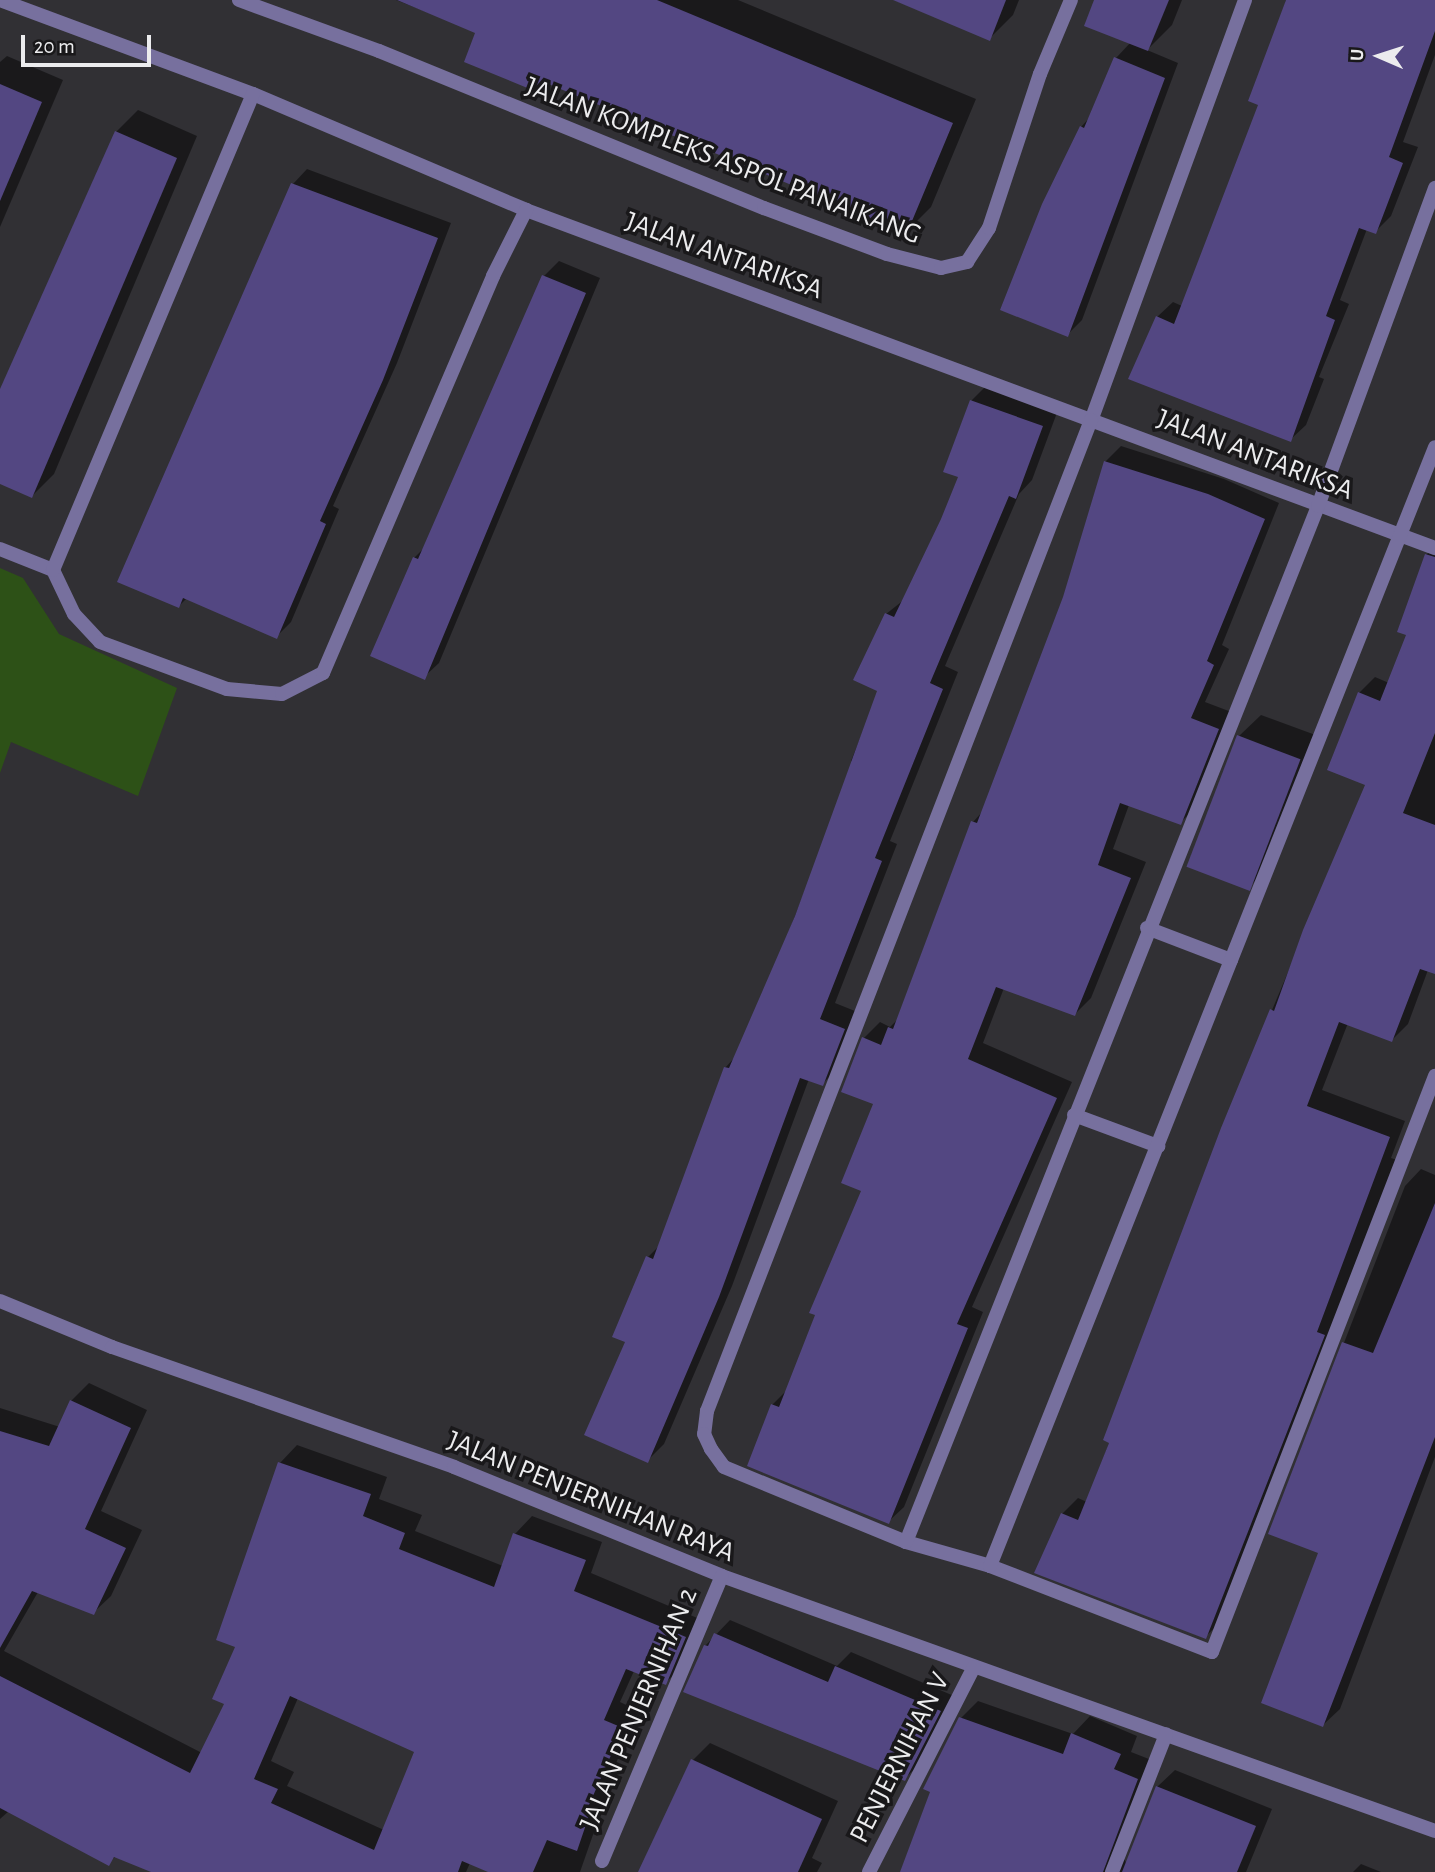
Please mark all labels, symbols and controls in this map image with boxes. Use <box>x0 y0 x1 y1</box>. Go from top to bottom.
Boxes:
scale bar <box>24 21 154 65</box>
north arrow <box>1344 21 1414 91</box>
text: 20 m <box>34 36 75 57</box>
text: U <box>1348 48 1367 61</box>
street label: JALAN KOMPLEKS ASPOL PANAIKANG <box>520 70 926 252</box>
street label: JALAN ANTARIKSA <box>621 205 827 307</box>
street label: JALAN ANTARIKSA <box>1152 402 1358 508</box>
street label: JALAN PENJERNIHAN RAYA <box>442 1424 740 1570</box>
street label: JALAN PENJERNIHAN 2 <box>573 1583 705 1835</box>
street label: PENJERNIHAN V <box>843 1667 957 1849</box>

